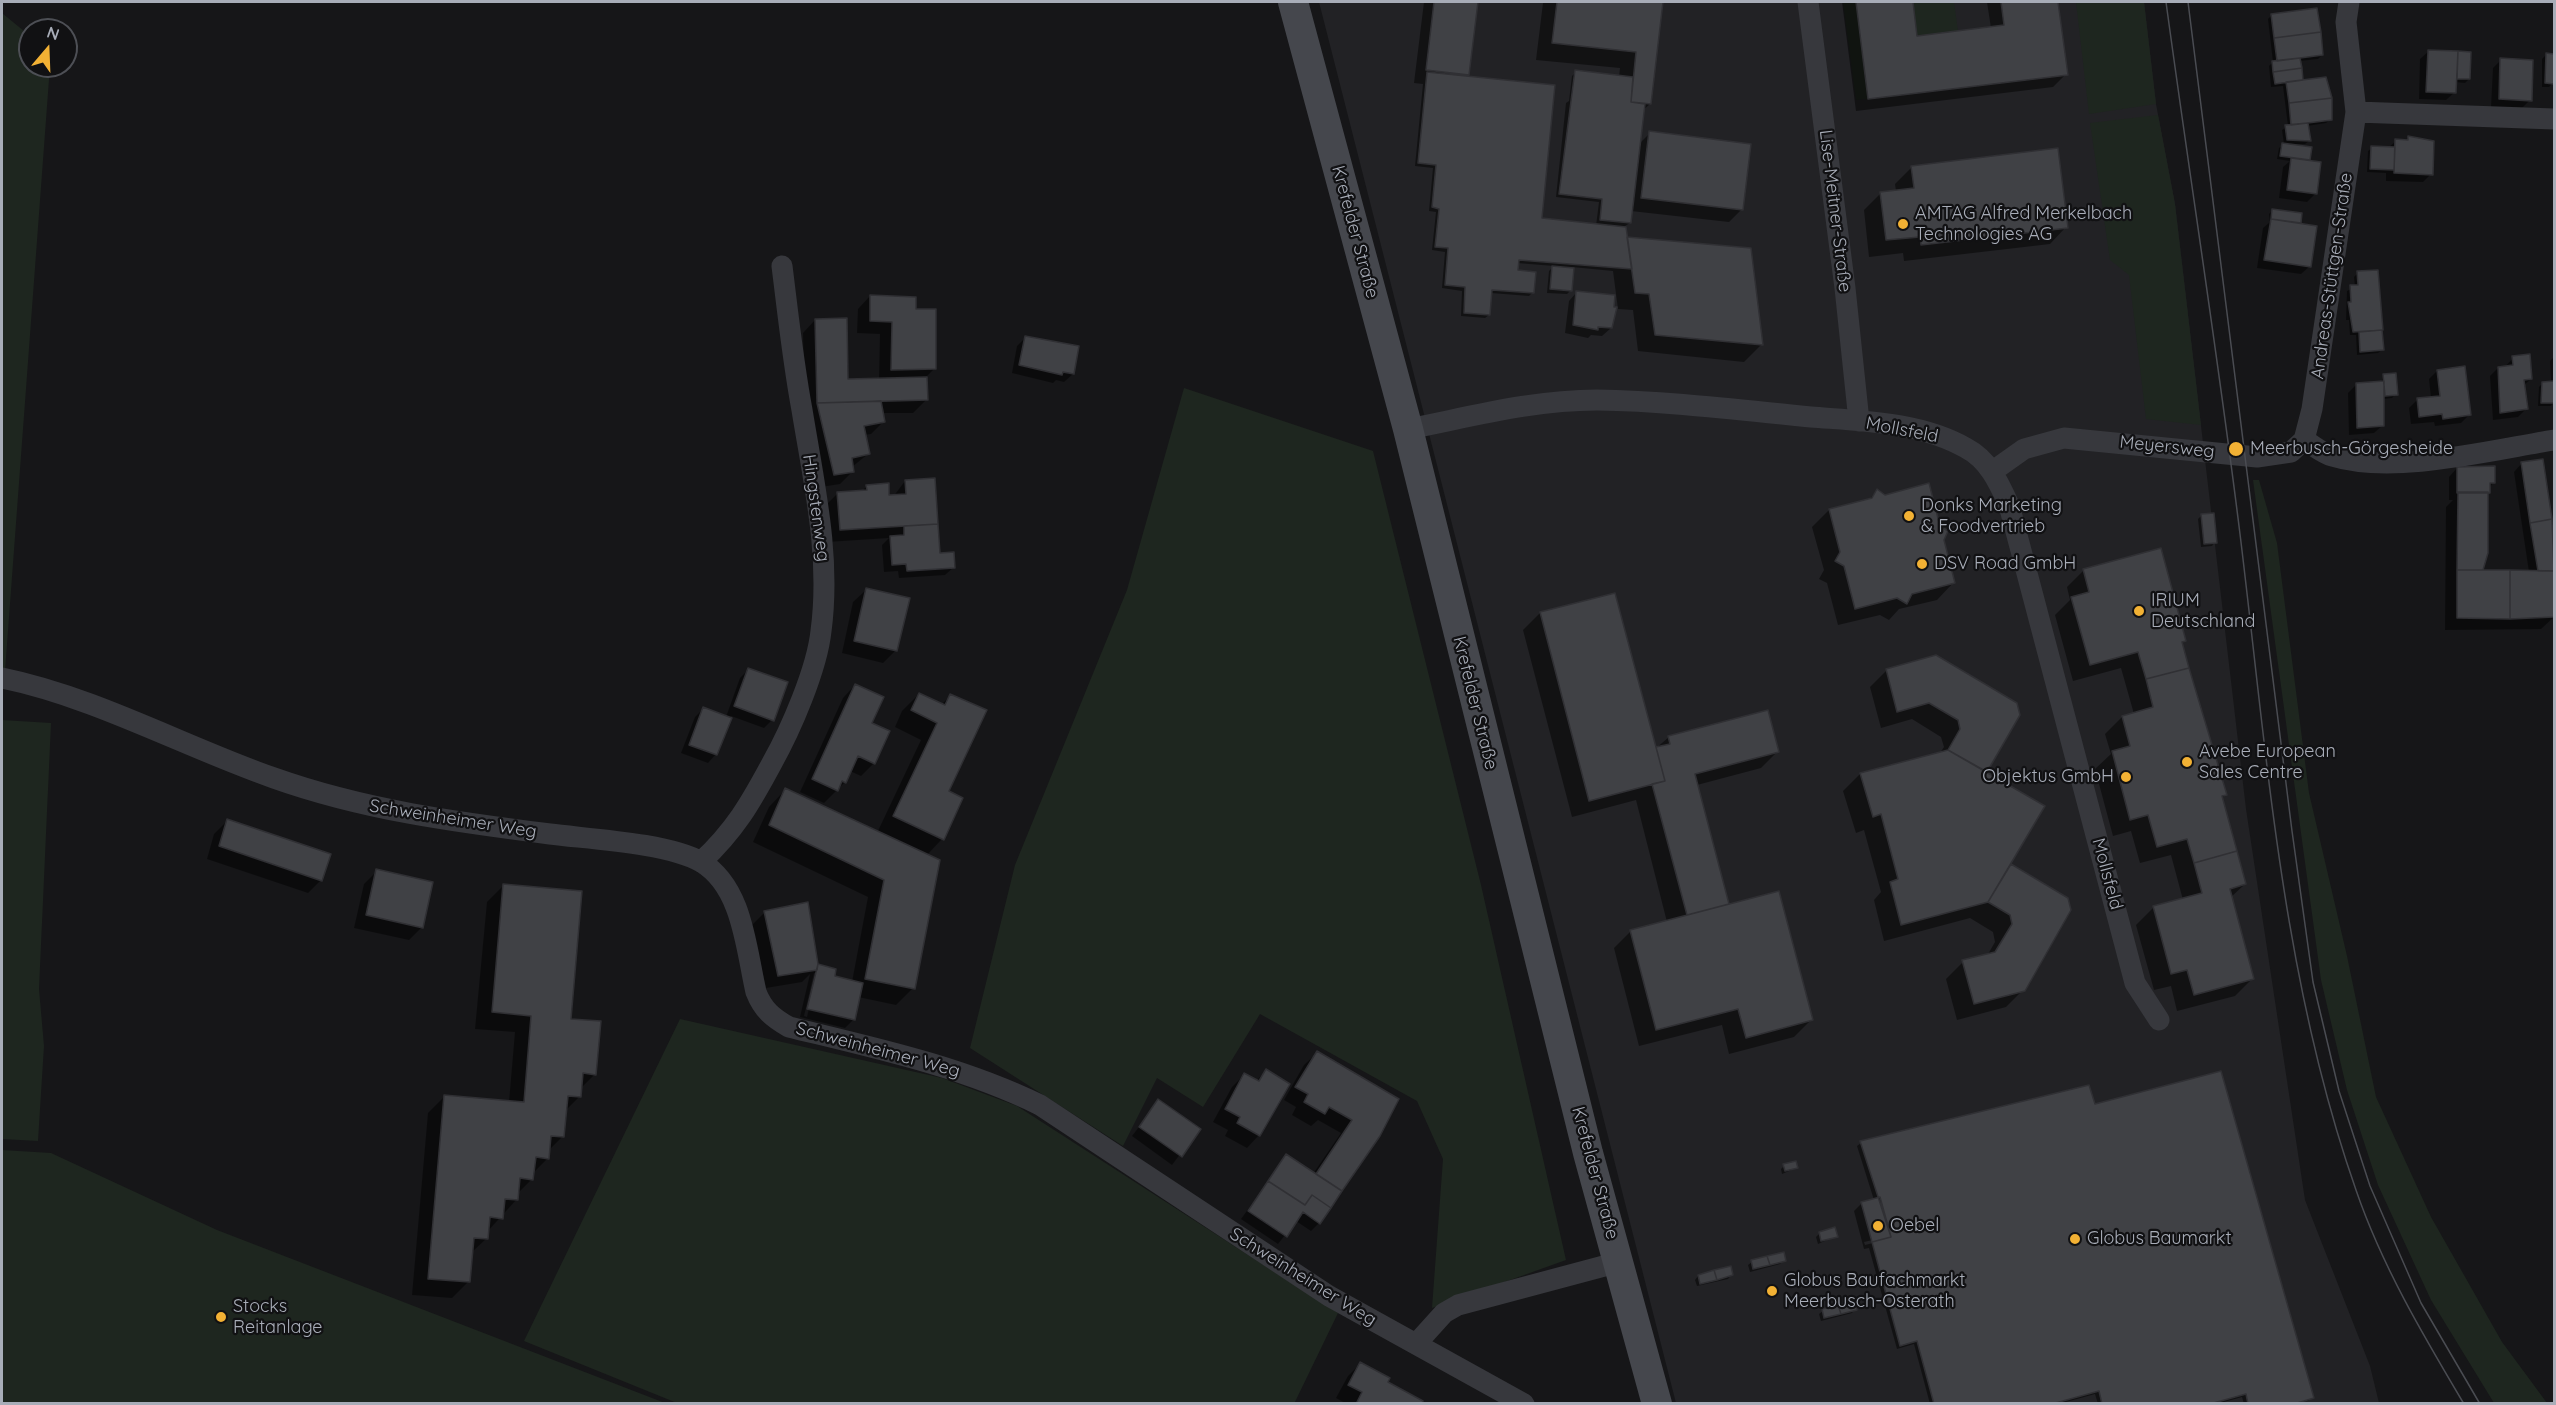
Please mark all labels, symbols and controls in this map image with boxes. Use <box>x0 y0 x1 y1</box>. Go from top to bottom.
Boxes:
north arrow <box>18 18 78 78</box>
text: N <box>44 21 62 44</box>
street label: Lise-Meitner-Straße <box>1814 129 1856 293</box>
street label: Krefelder Straße <box>1327 163 1383 301</box>
street label: Andreas-Stüttgen-Straße <box>2307 171 2357 381</box>
place label: AMTAG Alfred Merkelbach Technologies AG <box>1915 203 2132 246</box>
marker: AMTAG Alfred Merkelbach Technologies AG <box>1896 217 1910 231</box>
street label: Mollsfeld <box>1864 412 1940 448</box>
street label: Meyersweg <box>2118 431 2216 463</box>
place label: Meerbusch-Görgesheide <box>2250 438 2453 460</box>
marker: Meerbusch-Görgesheide <box>2227 440 2245 458</box>
street label: Hingstenweg <box>798 453 834 563</box>
place label: Donks Marketing & Foodvertrieb <box>1921 495 2062 538</box>
marker: Donks Marketing & Foodvertrieb <box>1902 509 1916 523</box>
place label: DSV Road GmbH <box>1934 553 2076 575</box>
marker: DSV Road GmbH <box>1915 557 1929 571</box>
place label: IRIUM Deutschland <box>2151 590 2255 632</box>
marker: IRIUM Deutschland <box>2132 604 2146 618</box>
street label: Krefelder Straße <box>1448 634 1502 772</box>
place label: Avebe European Sales Centre <box>2199 741 2336 783</box>
marker: Avebe European Sales Centre <box>2180 755 2194 769</box>
place label: Objektus GmbH <box>1982 766 2114 788</box>
marker: Objektus GmbH <box>2119 770 2133 784</box>
street label: Schweinheimer Weg <box>368 795 538 843</box>
street label: Mollsfeld <box>2087 836 2127 912</box>
street label: Schweinheimer Weg <box>794 1018 962 1082</box>
street label: Krefelder Straße <box>1567 1104 1623 1242</box>
place label: Oebel <box>1890 1215 1939 1237</box>
marker: Oebel <box>1871 1219 1885 1233</box>
street label: Schweinheimer Weg <box>1226 1223 1380 1331</box>
place label: Globus Baumarkt <box>2087 1228 2232 1250</box>
marker: Globus Baumarkt <box>2068 1232 2082 1246</box>
place label: Globus Baufachmarkt Meerbusch-Osterath <box>1784 1270 1965 1312</box>
marker: Globus Baufachmarkt Meerbusch-Osterath <box>1765 1284 1779 1298</box>
place label: Stocks Reitanlage <box>233 1296 322 1338</box>
marker: Stocks Reitanlage <box>214 1310 228 1324</box>

